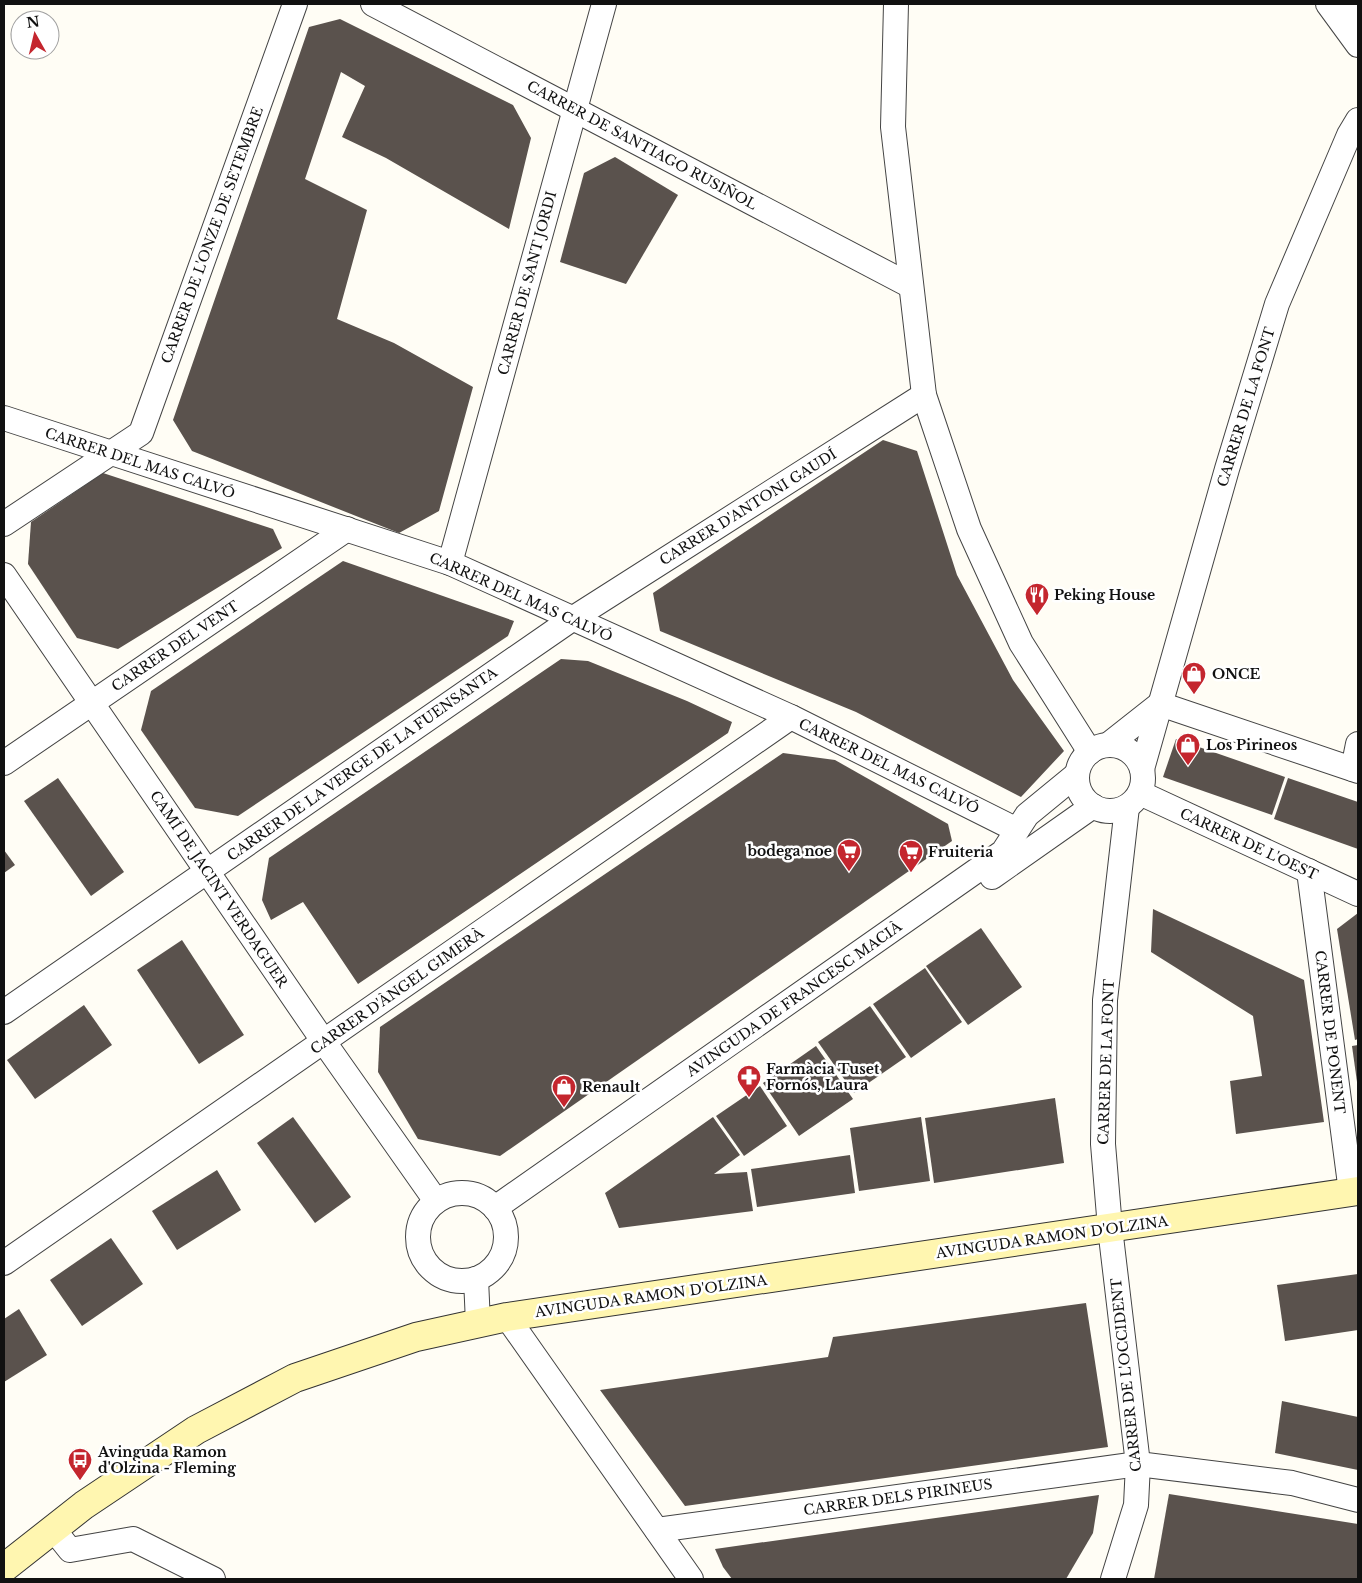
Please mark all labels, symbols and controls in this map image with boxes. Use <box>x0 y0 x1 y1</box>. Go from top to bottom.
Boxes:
north arrow <box>10 10 60 60</box>
text: N <box>25 12 41 32</box>
street label: CARRER DE SANTIAGO RUSIÑOL <box>524 77 760 213</box>
street label: CARRER DE L'ONZE DE SETEMBRE <box>157 104 267 366</box>
street label: CARRER DE SANT JORDI <box>494 189 560 377</box>
street label: CARRER DE LA FONT <box>1213 325 1279 489</box>
street label: CARRER DEL MAS CALVÓ <box>43 424 237 502</box>
street label: CARRER D'ANTONI GAUDÍ <box>656 445 840 569</box>
street label: CARRER DEL MAS CALVÓ <box>427 548 615 646</box>
restaurant icon: Peking House <box>1024 582 1050 616</box>
place label: Peking House <box>1054 586 1155 604</box>
street label: CARRER DEL VENT <box>108 597 242 695</box>
shop icon: ONCE <box>1181 661 1207 695</box>
street label: CARRER DE LA VERGE DE LA FUENSANTA <box>223 663 501 865</box>
place label: ONCE <box>1212 665 1261 683</box>
street label: CARRER DEL MAS CALVÓ <box>796 714 982 818</box>
shop icon: Los Pirineos <box>1175 732 1201 766</box>
place label: Los Pirineos <box>1206 736 1298 754</box>
street label: CAMÍ DE JACINT VERDAGUER <box>146 787 292 992</box>
street label: CARRER DE L'OEST <box>1177 804 1321 884</box>
supermarket icon: bodega noe <box>836 838 862 872</box>
supermarket icon: Fruiteria <box>898 839 924 873</box>
place label: bodega noe <box>747 842 832 860</box>
place label: Fruiteria <box>928 843 993 861</box>
street label: AVINGUDA DE FRANCESC MACIÀ <box>682 917 905 1081</box>
street label: CARRER D'ÀNGEL GIMERÀ <box>307 924 487 1058</box>
street label: CARRER DE PONENT <box>1311 949 1349 1115</box>
street label: CARRER DE LA FONT <box>1094 979 1118 1145</box>
place label: Farmàcia Tuset Fornós, Laura <box>766 1060 880 1094</box>
pharmacy icon: Farmàcia Tuset Fornós, Laura <box>736 1064 762 1098</box>
shop icon: Renault <box>551 1074 577 1108</box>
place label: Renault <box>582 1078 641 1096</box>
street label: AVINGUDA RAMON D'OLZINA <box>934 1212 1169 1262</box>
street label: AVINGUDA RAMON D'OLZINA <box>533 1271 768 1321</box>
street label: CARRER DE L'OCCIDENT <box>1107 1277 1145 1473</box>
place label: Avinguda Ramon d'Olzina - Fleming <box>97 1443 236 1477</box>
bus stop icon: Avinguda Ramon d'Olzina - Fleming <box>67 1447 93 1481</box>
street label: CARRER DELS PIRINEUS <box>802 1475 994 1519</box>

